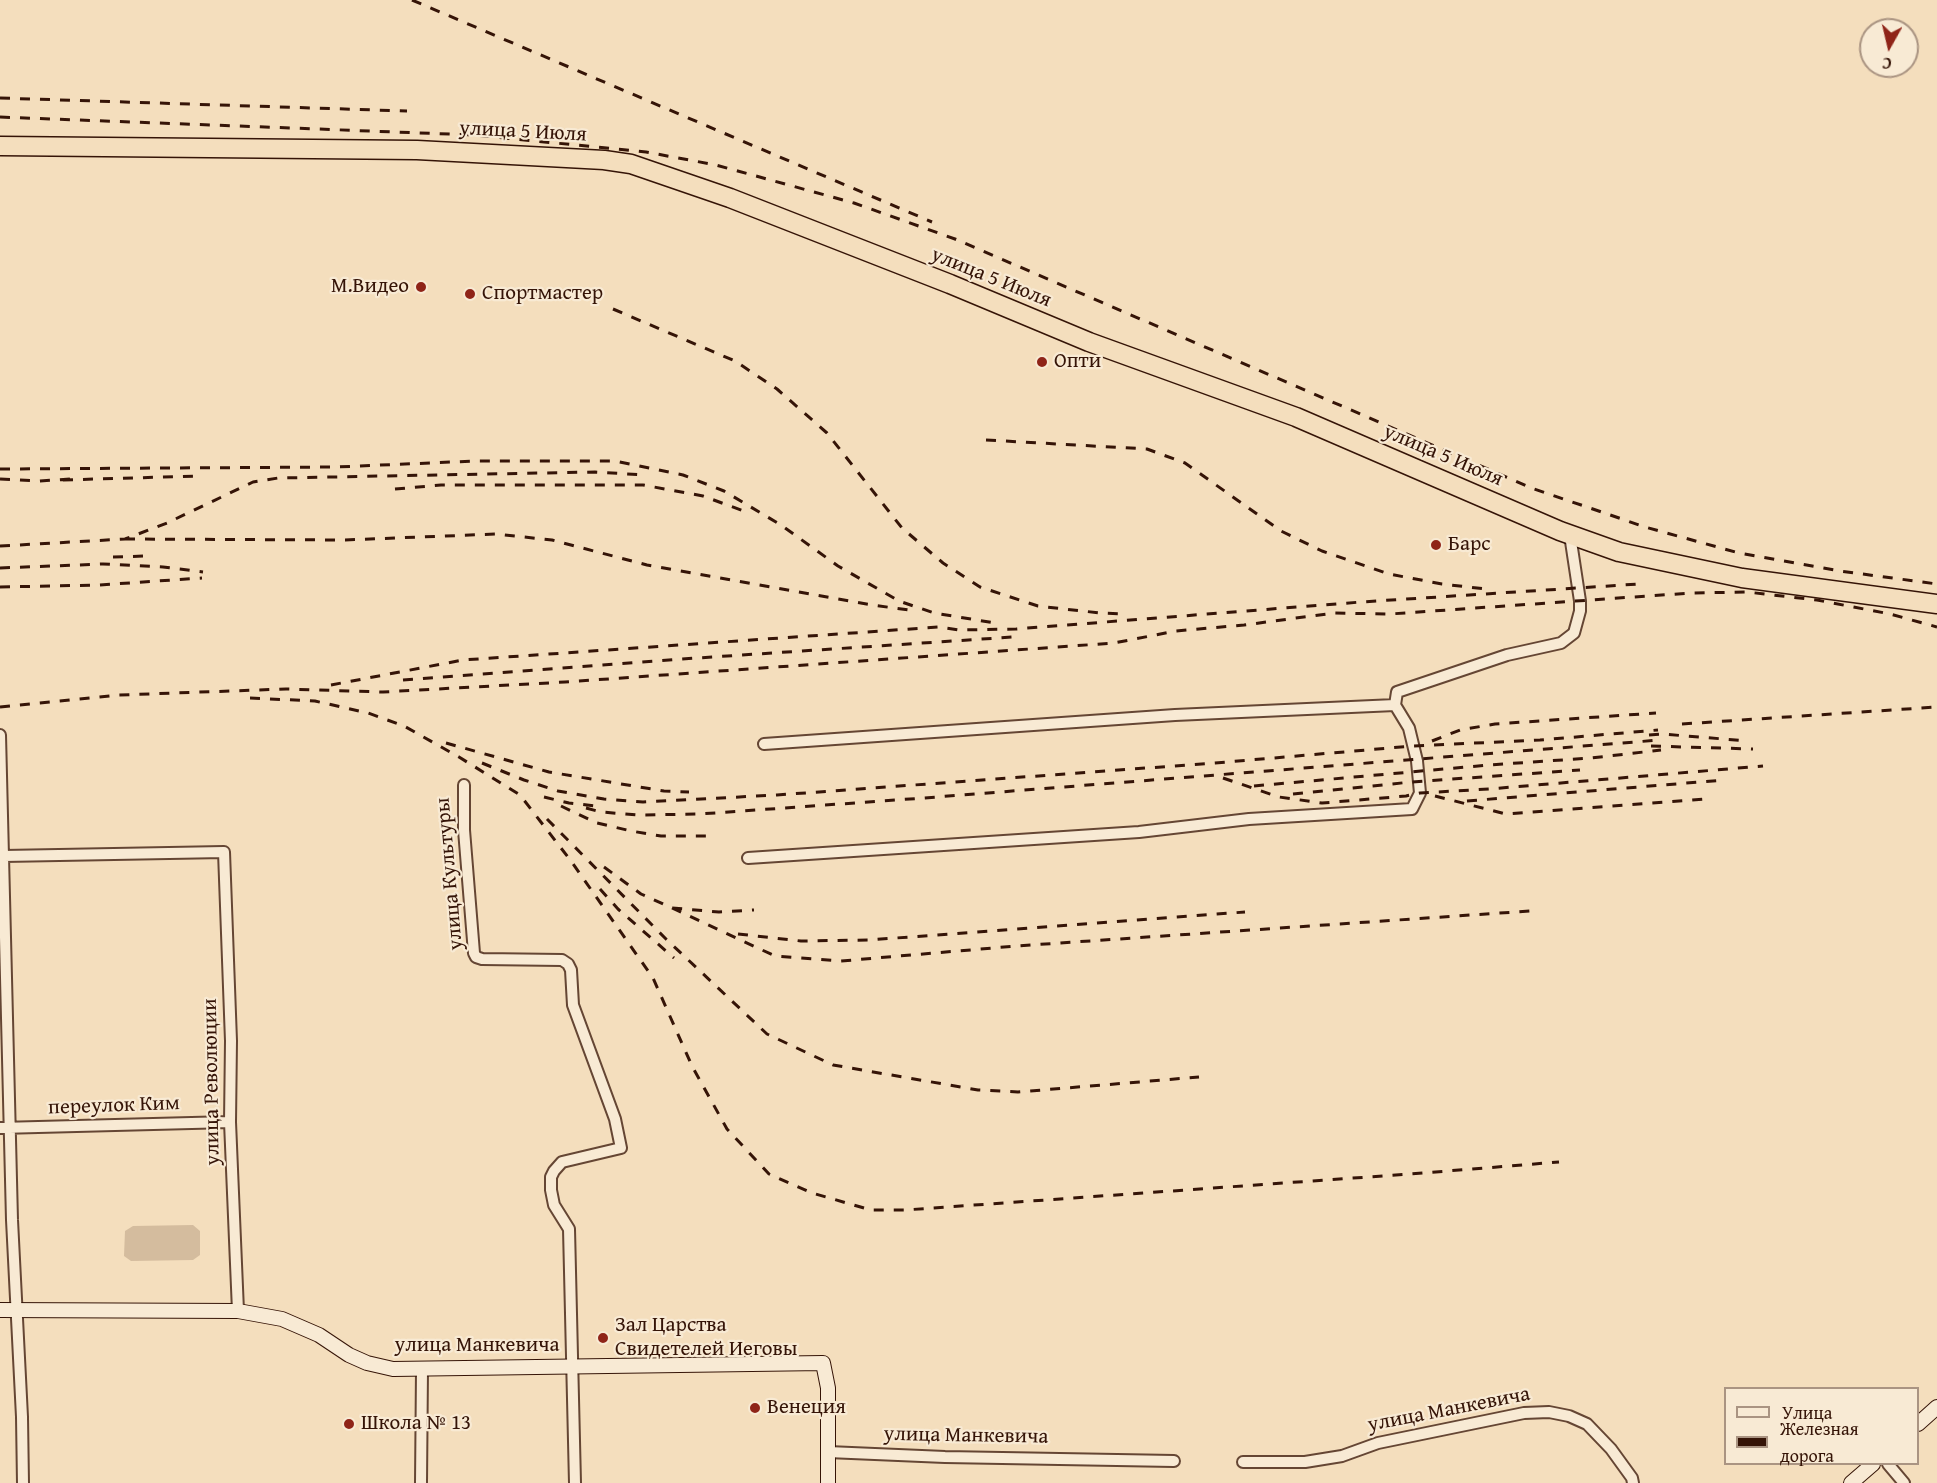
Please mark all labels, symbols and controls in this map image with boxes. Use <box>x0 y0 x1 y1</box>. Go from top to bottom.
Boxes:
north arrow <box>1859 18 1919 78</box>
text: С <box>1881 51 1893 76</box>
street label: улица 5 Июля <box>459 116 587 148</box>
street label: улица 5 Июля <box>927 242 1055 314</box>
place label: М.Видео <box>331 274 409 300</box>
marker: М.Видео <box>414 280 428 294</box>
place label: Спортмастер <box>482 281 603 307</box>
marker: Спортмастер <box>463 287 477 301</box>
place label: Опти <box>1054 349 1101 375</box>
marker: Опти <box>1035 355 1049 369</box>
street label: улица 5 Июля <box>1379 419 1507 493</box>
place label: Барс <box>1448 532 1491 558</box>
marker: Барс <box>1429 538 1443 552</box>
street label: улица Культуры <box>431 797 469 951</box>
street label: улица Революции <box>198 998 226 1166</box>
street label: переулок Ким <box>48 1091 180 1121</box>
place label: Зал Царства Свидетелей Иеговы <box>615 1313 797 1363</box>
marker: Зал Царства Свидетелей Иеговы <box>596 1331 610 1345</box>
street label: улица Манкевича <box>395 1333 559 1359</box>
street label: улица Манкевича <box>1366 1382 1532 1438</box>
legend <box>1724 1387 1919 1465</box>
place label: Венеция <box>767 1395 846 1421</box>
text: Улица <box>1782 1399 1832 1426</box>
marker: Венеция <box>748 1401 762 1415</box>
place label: Школа № 13 <box>361 1411 471 1437</box>
text: Железная дорога <box>1780 1415 1859 1469</box>
marker: Школа № 13 <box>342 1417 356 1431</box>
street label: улица Манкевича <box>883 1422 1049 1450</box>

